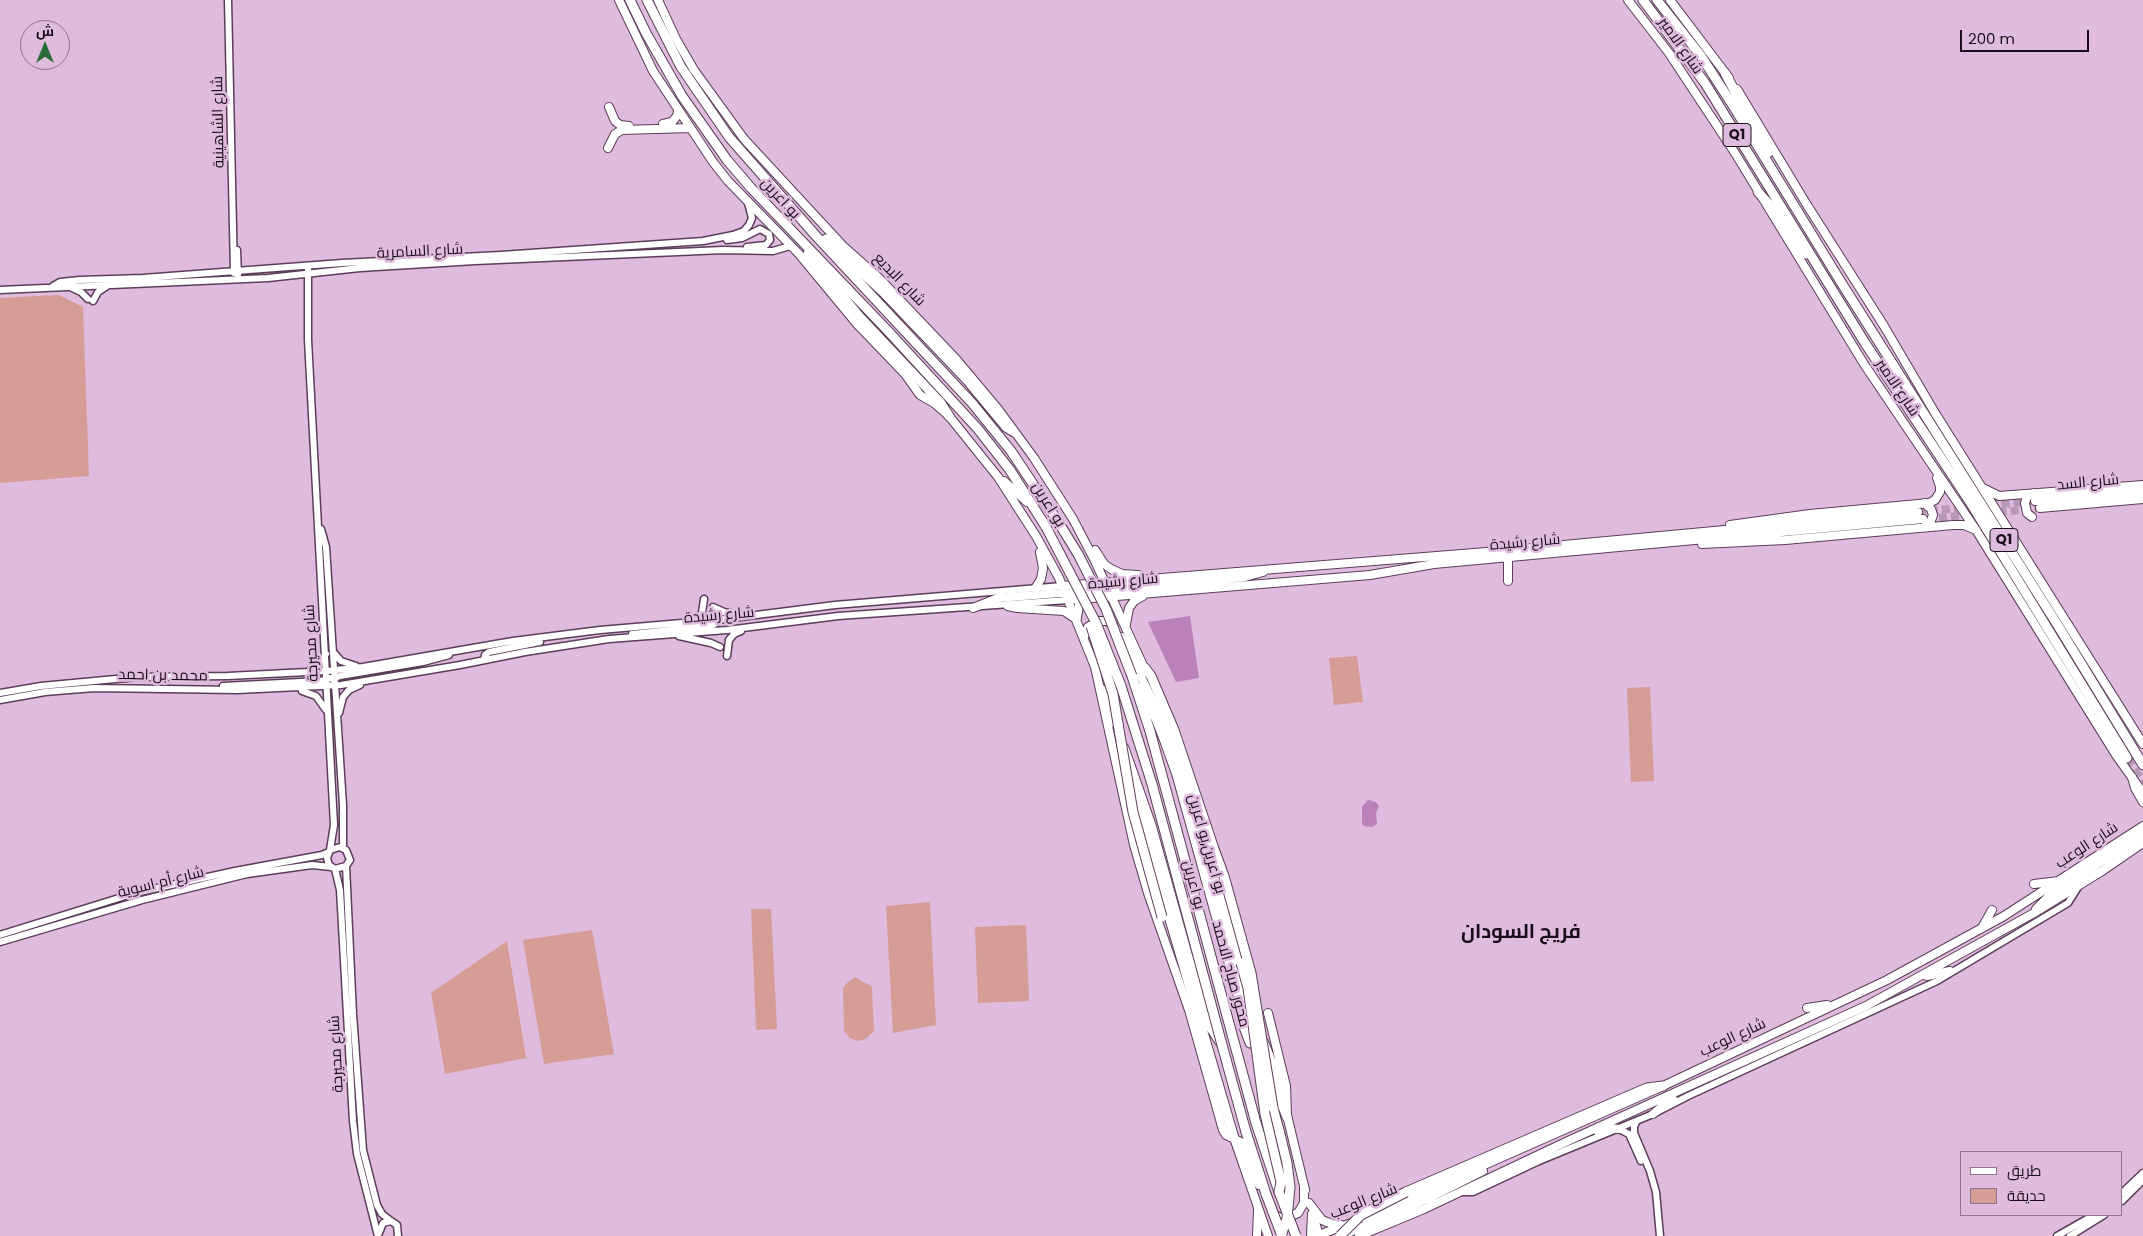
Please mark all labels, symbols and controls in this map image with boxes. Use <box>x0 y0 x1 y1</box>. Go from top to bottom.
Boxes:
street label: شارع الامير <box>1654 14 1706 78</box>
north arrow <box>20 20 70 70</box>
scale bar <box>1963 20 2092 52</box>
text: ش <box>36 21 54 41</box>
text: 200 m <box>1968 28 2015 49</box>
street label: شارع الشاهينية <box>209 76 229 168</box>
road number: Q1 <box>1723 124 1751 146</box>
street label: بو اعرين <box>756 175 804 223</box>
street label: شارع السامرية <box>376 241 464 263</box>
street label: شارع البديع <box>869 250 929 310</box>
street label: شارع الامير <box>1871 356 1923 420</box>
street label: شارع السد <box>2056 471 2120 495</box>
street label: بو اعرين <box>1027 479 1069 531</box>
road number: Q1 <box>1990 528 2018 552</box>
street label: شارع رشيدة <box>1489 531 1561 555</box>
street label: شارع رشيدة <box>1087 570 1159 594</box>
street label: شارع محيرجة <box>301 604 323 682</box>
street label: شارع رشيدة <box>683 604 755 628</box>
street label: محمد بن احمد <box>118 666 208 686</box>
street label: بو اعرين,بو اعرين <box>1183 792 1229 896</box>
street label: شارع الوعب <box>2052 819 2122 873</box>
street label: بو اعرين <box>1178 859 1208 911</box>
street label: شارع أم اسوية <box>116 864 206 902</box>
street label: محور صباح الاحمد <box>1207 919 1253 1029</box>
district label: فريج السودان <box>1461 921 1581 945</box>
street label: شارع محيرجة <box>326 1015 348 1093</box>
street label: شارع الوعب <box>1697 1015 1769 1061</box>
legend <box>1960 1151 2123 1216</box>
text: طريق <box>2007 1160 2041 1181</box>
street label: شارع الوعب <box>1328 1180 1400 1224</box>
text: حديقة <box>2007 1185 2046 1206</box>

